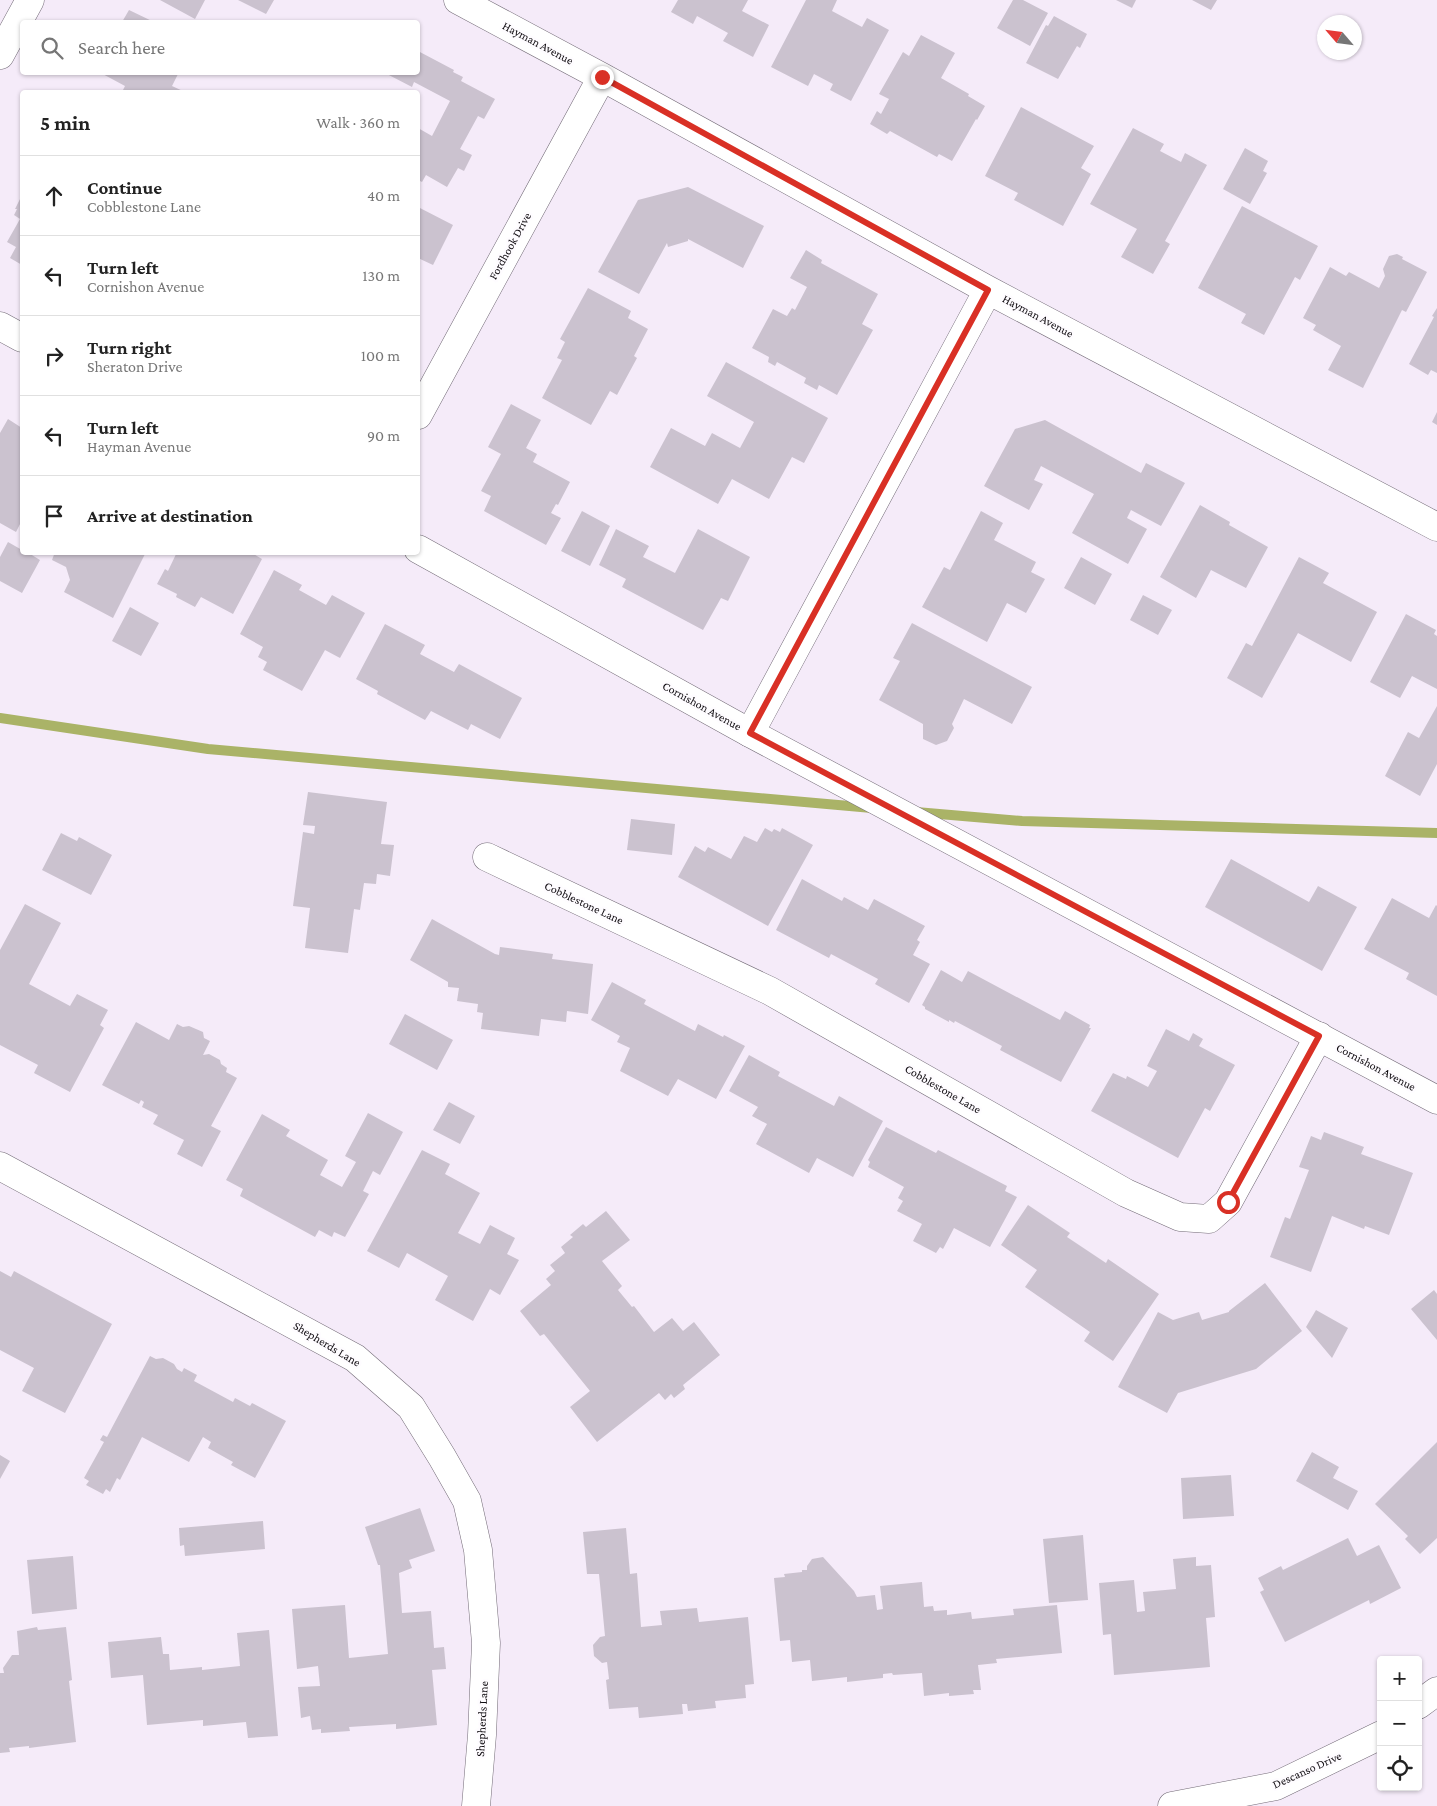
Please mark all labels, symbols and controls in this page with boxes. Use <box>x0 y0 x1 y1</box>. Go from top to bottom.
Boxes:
north arrow <box>1317 15 1362 60</box>
street label: Hayman Avenue <box>500 18 576 68</box>
search box <box>20 20 420 75</box>
icon: search <box>38 34 66 62</box>
text: Search here <box>78 37 165 58</box>
route end <box>591 66 614 89</box>
text: 5 min <box>40 111 90 135</box>
text: Walk · 360 m <box>316 114 400 131</box>
text: Continue <box>87 177 162 198</box>
icon: ahead <box>40 182 68 210</box>
text: 40 m <box>367 187 400 204</box>
text: Cobblestone Lane <box>87 198 201 215</box>
street label: Fordhook Drive <box>486 210 534 282</box>
text: Turn left <box>87 257 159 278</box>
icon: left <box>40 262 68 290</box>
text: 130 m <box>362 267 400 284</box>
text: Cornishon Avenue <box>87 278 204 295</box>
street label: Hayman Avenue <box>1000 291 1076 341</box>
text: Turn right <box>87 337 172 358</box>
icon: right <box>40 342 68 370</box>
text: 100 m <box>361 347 400 364</box>
text: Sheraton Drive <box>87 358 182 375</box>
text: Turn left <box>87 417 159 438</box>
icon: left <box>40 422 68 450</box>
text: 90 m <box>367 427 400 444</box>
text: Hayman Avenue <box>87 438 191 455</box>
icon: arrive <box>40 502 68 530</box>
text: Arrive at destination <box>87 505 253 526</box>
street label: Cornishon Avenue <box>660 679 744 733</box>
street label: Cobblestone Lane <box>542 879 626 927</box>
street label: Cornishon Avenue <box>1334 1040 1418 1094</box>
street label: Cobblestone Lane <box>902 1062 984 1116</box>
route start <box>1217 1191 1240 1214</box>
street label: Shepherds Lane <box>291 1318 363 1370</box>
map controls <box>1377 1656 1422 1791</box>
button: + <box>1377 1656 1422 1701</box>
street label: Shepherds Lane <box>473 1681 491 1757</box>
button: − <box>1377 1701 1422 1746</box>
button: locate <box>1377 1746 1422 1791</box>
street label: Descanso Drive <box>1270 1749 1344 1791</box>

